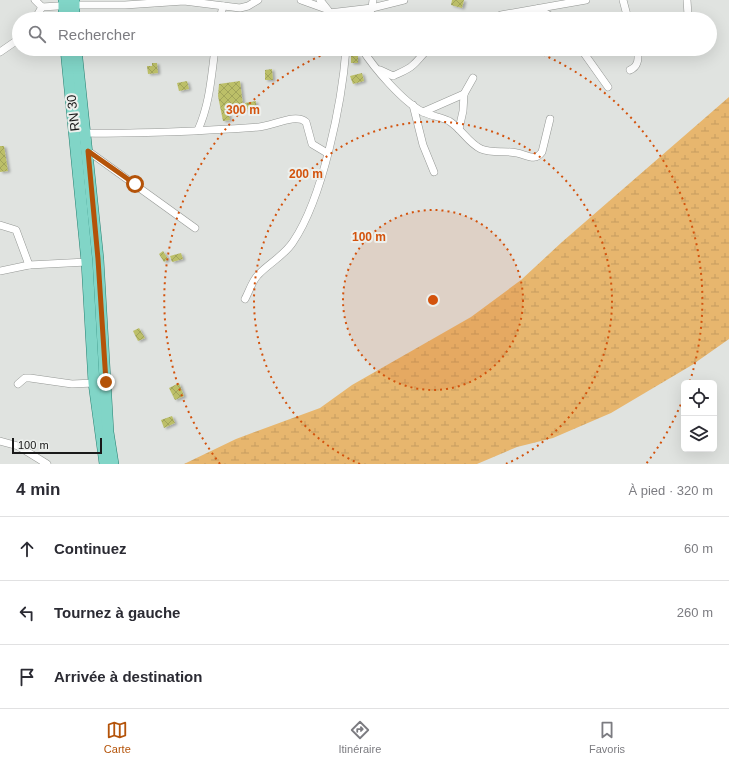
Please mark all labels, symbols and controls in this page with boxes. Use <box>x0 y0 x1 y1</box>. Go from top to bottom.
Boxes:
search box <box>12 12 717 56</box>
icon: search <box>26 23 48 45</box>
text: Rechercher <box>58 26 136 43</box>
street label: RN 30 <box>64 94 82 132</box>
text: 300 m <box>226 103 260 117</box>
text: 200 m <box>289 167 323 181</box>
route start <box>126 175 144 193</box>
text: 100 m <box>352 230 386 244</box>
centre of rings <box>426 293 440 307</box>
route end <box>97 373 115 391</box>
map controls <box>681 380 717 452</box>
button: locate <box>681 380 717 416</box>
button: layers <box>681 416 717 452</box>
scale bar <box>12 436 102 455</box>
text: 100 m <box>18 439 49 451</box>
text: 4 min <box>16 480 60 499</box>
text: À pied · 320 m <box>628 483 713 498</box>
icon: ahead <box>16 538 38 560</box>
text: Continuez <box>54 540 127 557</box>
text: 60 m <box>684 541 713 556</box>
icon: left <box>16 602 38 624</box>
text: Tournez à gauche <box>54 604 180 621</box>
text: 260 m <box>677 605 713 620</box>
icon: arrive <box>16 666 38 688</box>
text: Arrivée à destination <box>54 668 202 685</box>
tab: Carte <box>104 719 131 755</box>
tab: Itinéraire <box>339 719 381 755</box>
tab: Favoris <box>589 719 625 755</box>

